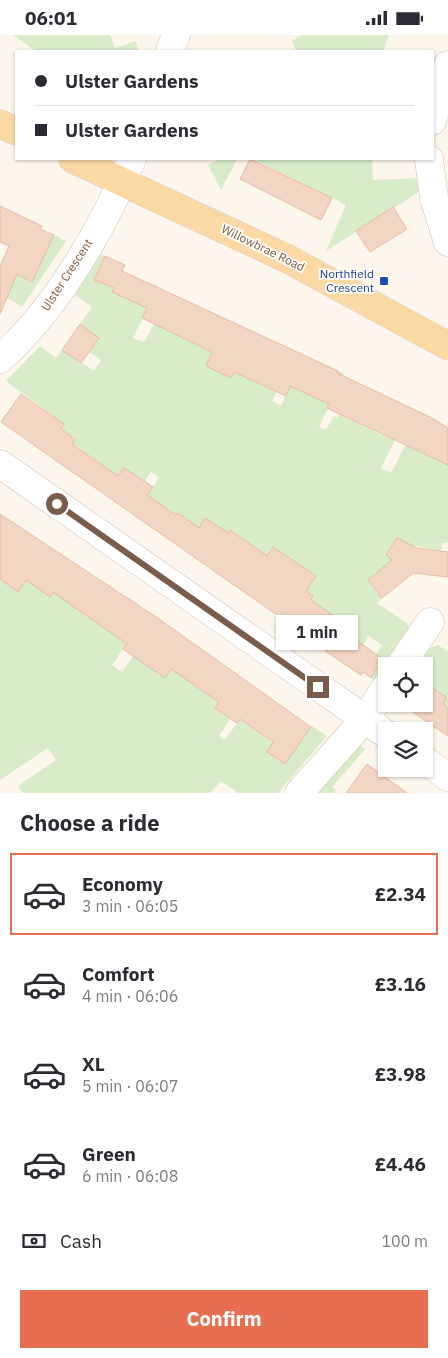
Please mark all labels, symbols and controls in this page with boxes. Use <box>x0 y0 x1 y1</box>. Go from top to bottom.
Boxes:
text: 06:01 <box>25 6 77 30</box>
text: Ulster Gardens <box>65 69 199 93</box>
text: Ulster Gardens <box>65 118 199 142</box>
street label: Willowbrae Road <box>219 221 307 274</box>
street label: Ulster Crescent <box>38 236 95 314</box>
place label: Northfield Crescent <box>320 266 374 295</box>
marker: Northfield Crescent <box>378 275 390 287</box>
route start <box>46 493 68 515</box>
callout: 1 min <box>277 615 359 649</box>
text: 1 min <box>296 622 338 642</box>
map controls <box>378 657 433 777</box>
button: locate <box>378 657 433 712</box>
route end <box>307 676 329 698</box>
button: layers <box>378 722 433 777</box>
text: Choose a ride <box>20 808 160 837</box>
icon: car <box>22 872 67 917</box>
text: Economy <box>82 872 163 896</box>
text: £2.34 <box>375 882 426 906</box>
text: 3 min · 06:05 <box>82 896 178 916</box>
icon: car <box>22 962 67 1007</box>
text: Comfort <box>82 962 155 986</box>
text: £3.16 <box>375 972 426 996</box>
text: 4 min · 06:06 <box>82 986 178 1006</box>
icon: car <box>22 1052 67 1097</box>
text: XL <box>82 1052 105 1076</box>
text: £3.98 <box>375 1062 426 1086</box>
text: 5 min · 06:07 <box>82 1076 178 1096</box>
icon: car <box>22 1142 67 1187</box>
text: Green <box>82 1142 136 1166</box>
text: £4.46 <box>375 1152 426 1176</box>
text: 6 min · 06:08 <box>82 1166 178 1186</box>
icon: cash <box>20 1227 48 1255</box>
text: Cash <box>60 1229 102 1253</box>
text: 100 m <box>381 1231 428 1251</box>
button: Confirm <box>20 1290 428 1348</box>

